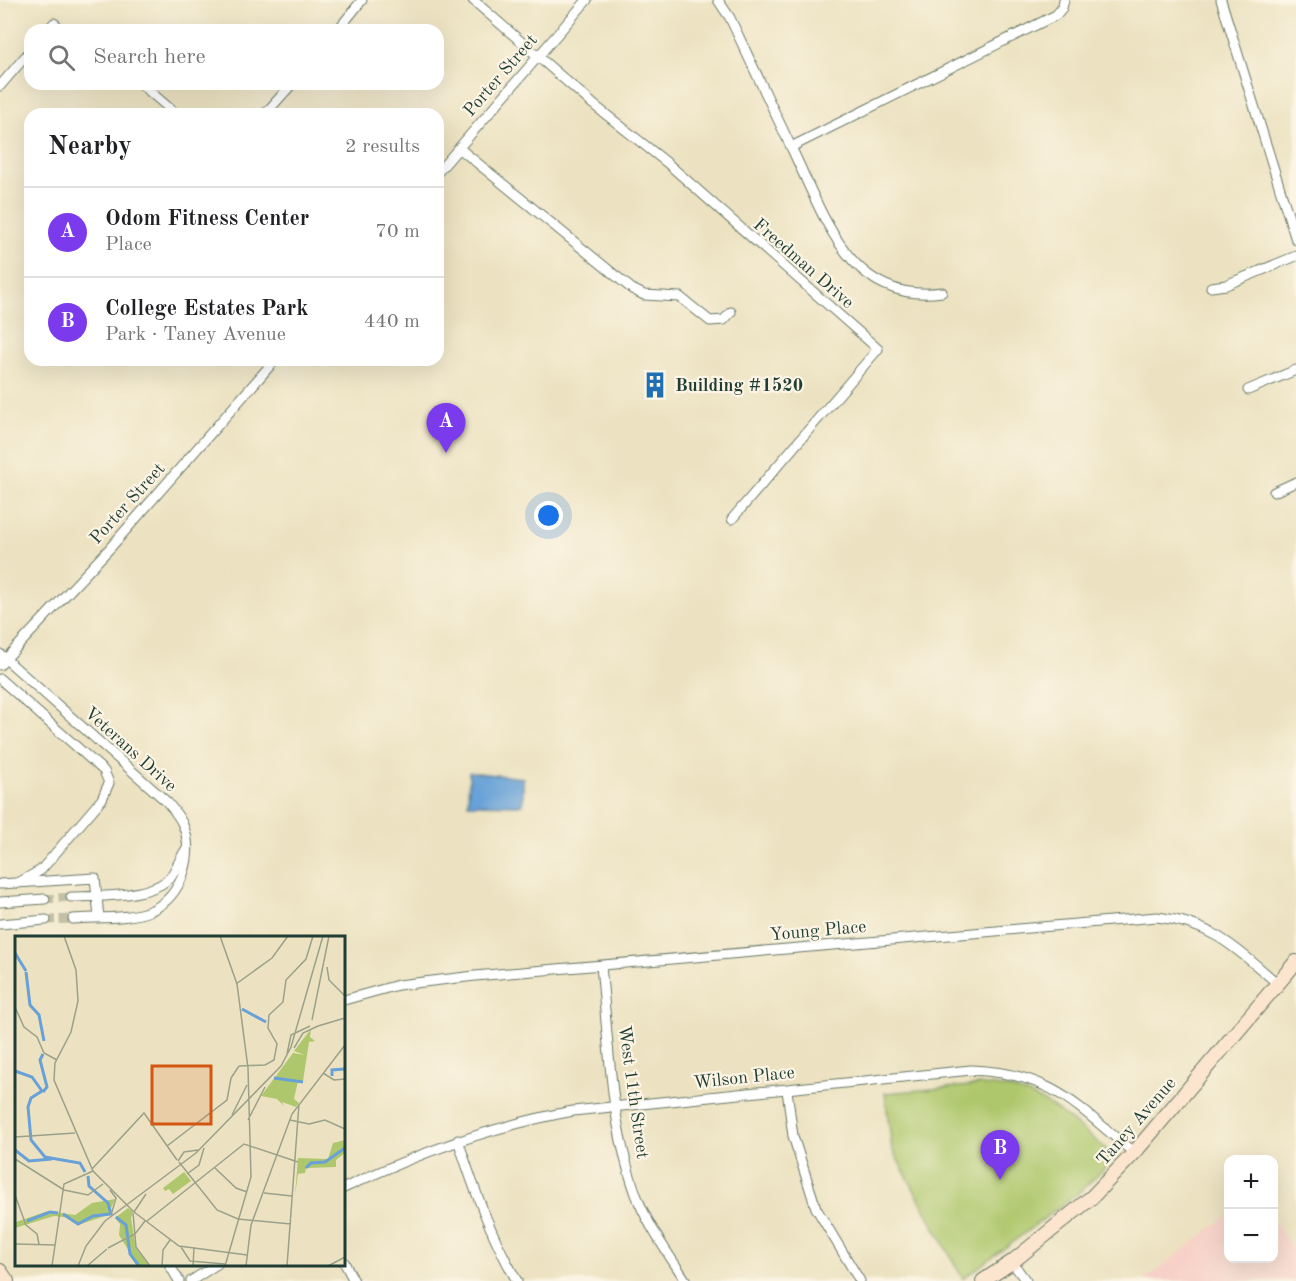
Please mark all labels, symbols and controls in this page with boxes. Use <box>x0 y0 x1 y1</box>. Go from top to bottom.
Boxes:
search box <box>24 24 444 90</box>
street label: Porter Street <box>460 31 541 120</box>
icon: search <box>45 41 78 74</box>
text: Search here <box>93 46 206 68</box>
text: Nearby <box>48 134 132 160</box>
text: 2 results <box>345 137 420 157</box>
text: Odom Fitness Center <box>105 208 309 230</box>
street label: Freedman Drive <box>750 215 857 312</box>
text: A <box>60 222 75 242</box>
text: 70 m <box>375 222 420 242</box>
text: Place <box>105 235 152 255</box>
text: College Estates Park <box>105 298 309 320</box>
text: B <box>60 312 75 332</box>
text: 440 m <box>364 312 420 332</box>
text: Park · Taney Avenue <box>105 325 286 345</box>
building icon: Building #1520 <box>640 370 670 400</box>
place label: Building #1520 <box>675 377 803 395</box>
pin: A <box>426 404 466 453</box>
street label: Porter Street <box>87 460 169 548</box>
your location <box>534 501 563 530</box>
street label: Veterans Drive <box>81 704 180 796</box>
street label: Young Place <box>769 918 867 944</box>
inset map <box>15 936 345 1266</box>
street label: West 11th Street <box>615 1024 651 1160</box>
street label: Wilson Place <box>693 1064 796 1092</box>
street label: Taney Avenue <box>1094 1074 1180 1169</box>
pin: B <box>980 1130 1020 1180</box>
map controls <box>1224 1155 1278 1263</box>
button: + <box>1224 1155 1278 1209</box>
button: − <box>1224 1209 1278 1263</box>

